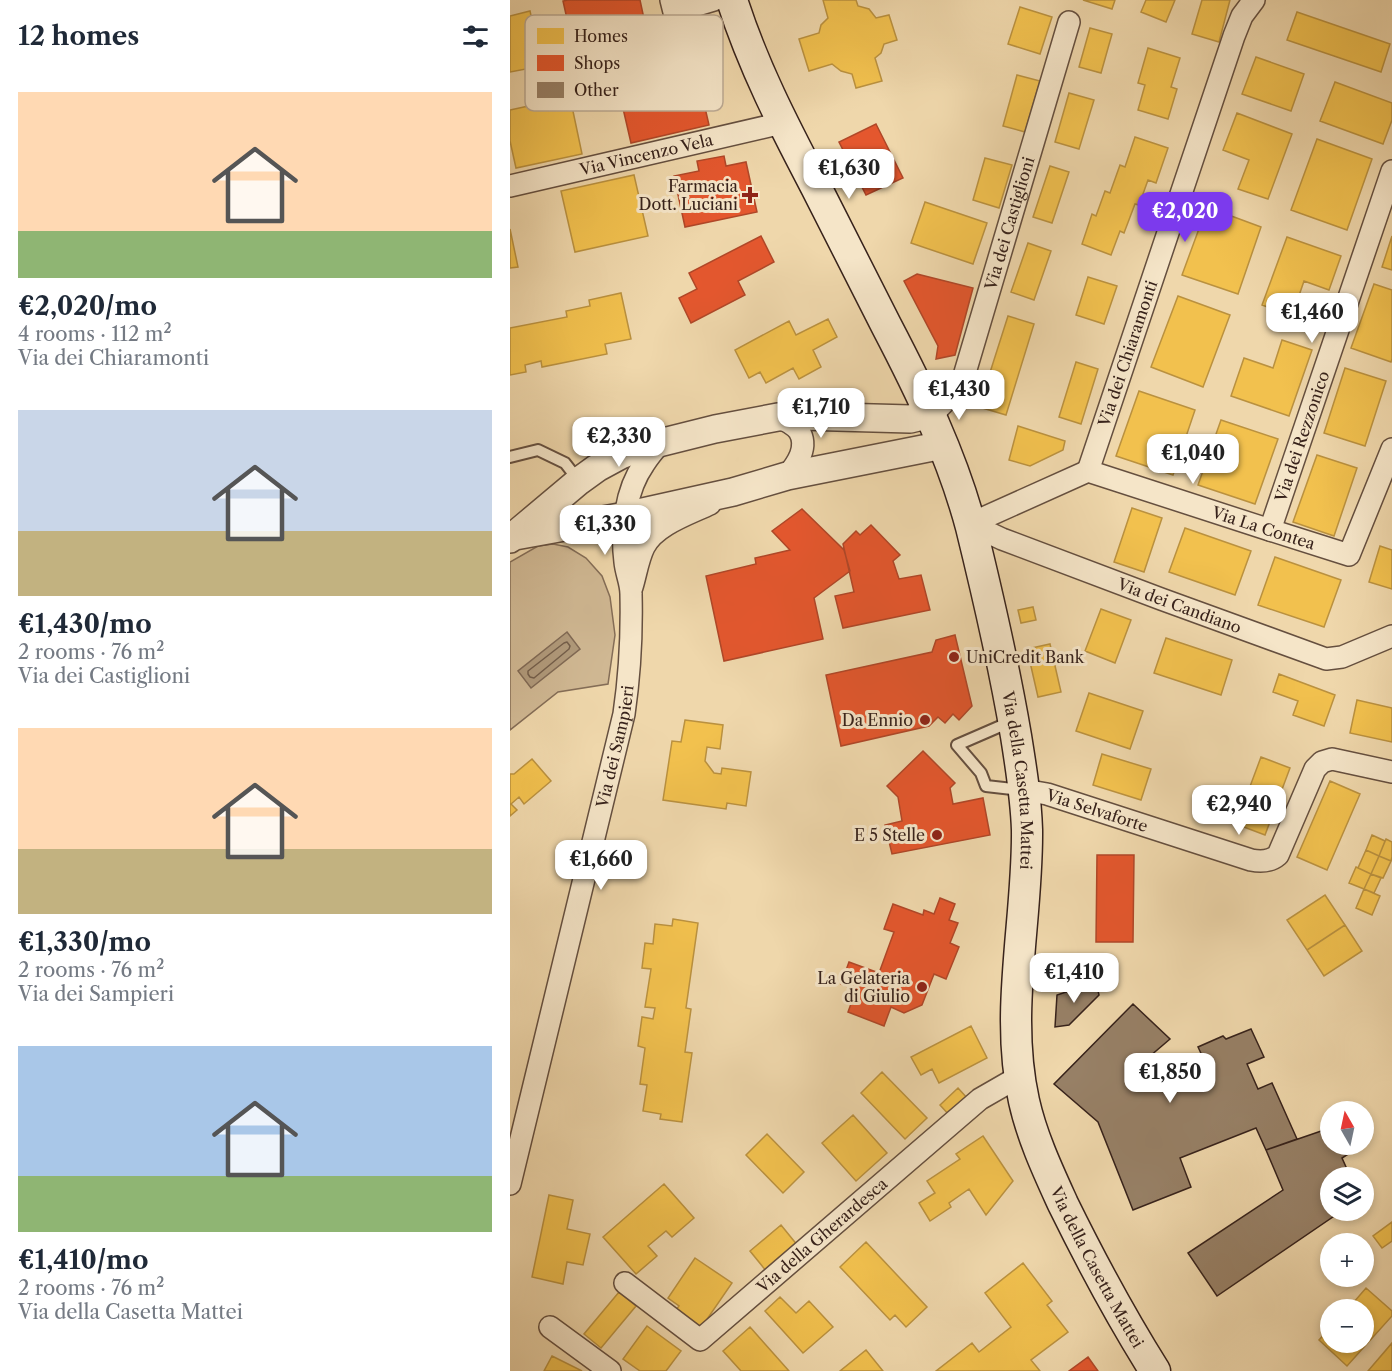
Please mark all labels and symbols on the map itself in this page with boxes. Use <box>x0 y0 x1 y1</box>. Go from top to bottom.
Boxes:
legend <box>525 15 723 111</box>
text: Homes <box>574 26 628 46</box>
text: Shops <box>574 53 620 73</box>
text: Other <box>574 80 619 100</box>
street label: Via Vincenzo Vela <box>577 129 716 180</box>
pin: €1,630 <box>800 149 898 200</box>
street label: Via dei Castiglioni <box>980 154 1039 293</box>
place label: Farmacia Dott. Luciani <box>639 176 739 214</box>
marker: Farmacia Dott. Luciani <box>743 188 757 202</box>
pin: €2,020 <box>1136 192 1234 243</box>
street label: Via dei Chiaramonti <box>1093 278 1161 430</box>
pin: €1,460 <box>1263 293 1361 344</box>
street label: Via dei Rezzonico <box>1270 368 1333 505</box>
pin: €1,430 <box>910 370 1008 421</box>
pin: €1,710 <box>772 388 870 439</box>
pin: €2,330 <box>570 417 668 468</box>
pin: €1,040 <box>1144 434 1242 485</box>
street label: Via La Contea <box>1209 502 1318 554</box>
pin: €1,330 <box>556 505 654 556</box>
street label: Via dei Candiano <box>1114 573 1244 638</box>
place label: UniCredit Bank <box>966 647 1085 667</box>
marker: UniCredit Bank <box>947 650 961 664</box>
street label: Via dei Sampieri <box>591 684 638 811</box>
street label: Via della Casetta Mattei <box>998 688 1037 870</box>
place label: Da Ennio <box>842 710 913 730</box>
marker: Da Ennio <box>918 713 932 727</box>
street label: Via Selvaforte <box>1043 784 1150 836</box>
pin: €2,940 <box>1190 785 1288 836</box>
place label: E 5 Stelle <box>854 825 925 845</box>
marker: E 5 Stelle <box>930 828 944 842</box>
pin: €1,660 <box>552 840 650 891</box>
pin: €1,410 <box>1025 953 1123 1004</box>
place label: La Gelateria di Giulio <box>817 968 911 1006</box>
marker: La Gelateria di Giulio <box>915 980 929 994</box>
pin: €1,850 <box>1121 1053 1219 1104</box>
north arrow <box>1320 1101 1374 1155</box>
street label: Via della Gherardesca <box>752 1173 892 1297</box>
street label: Via della Casetta Mattei <box>1046 1182 1148 1351</box>

